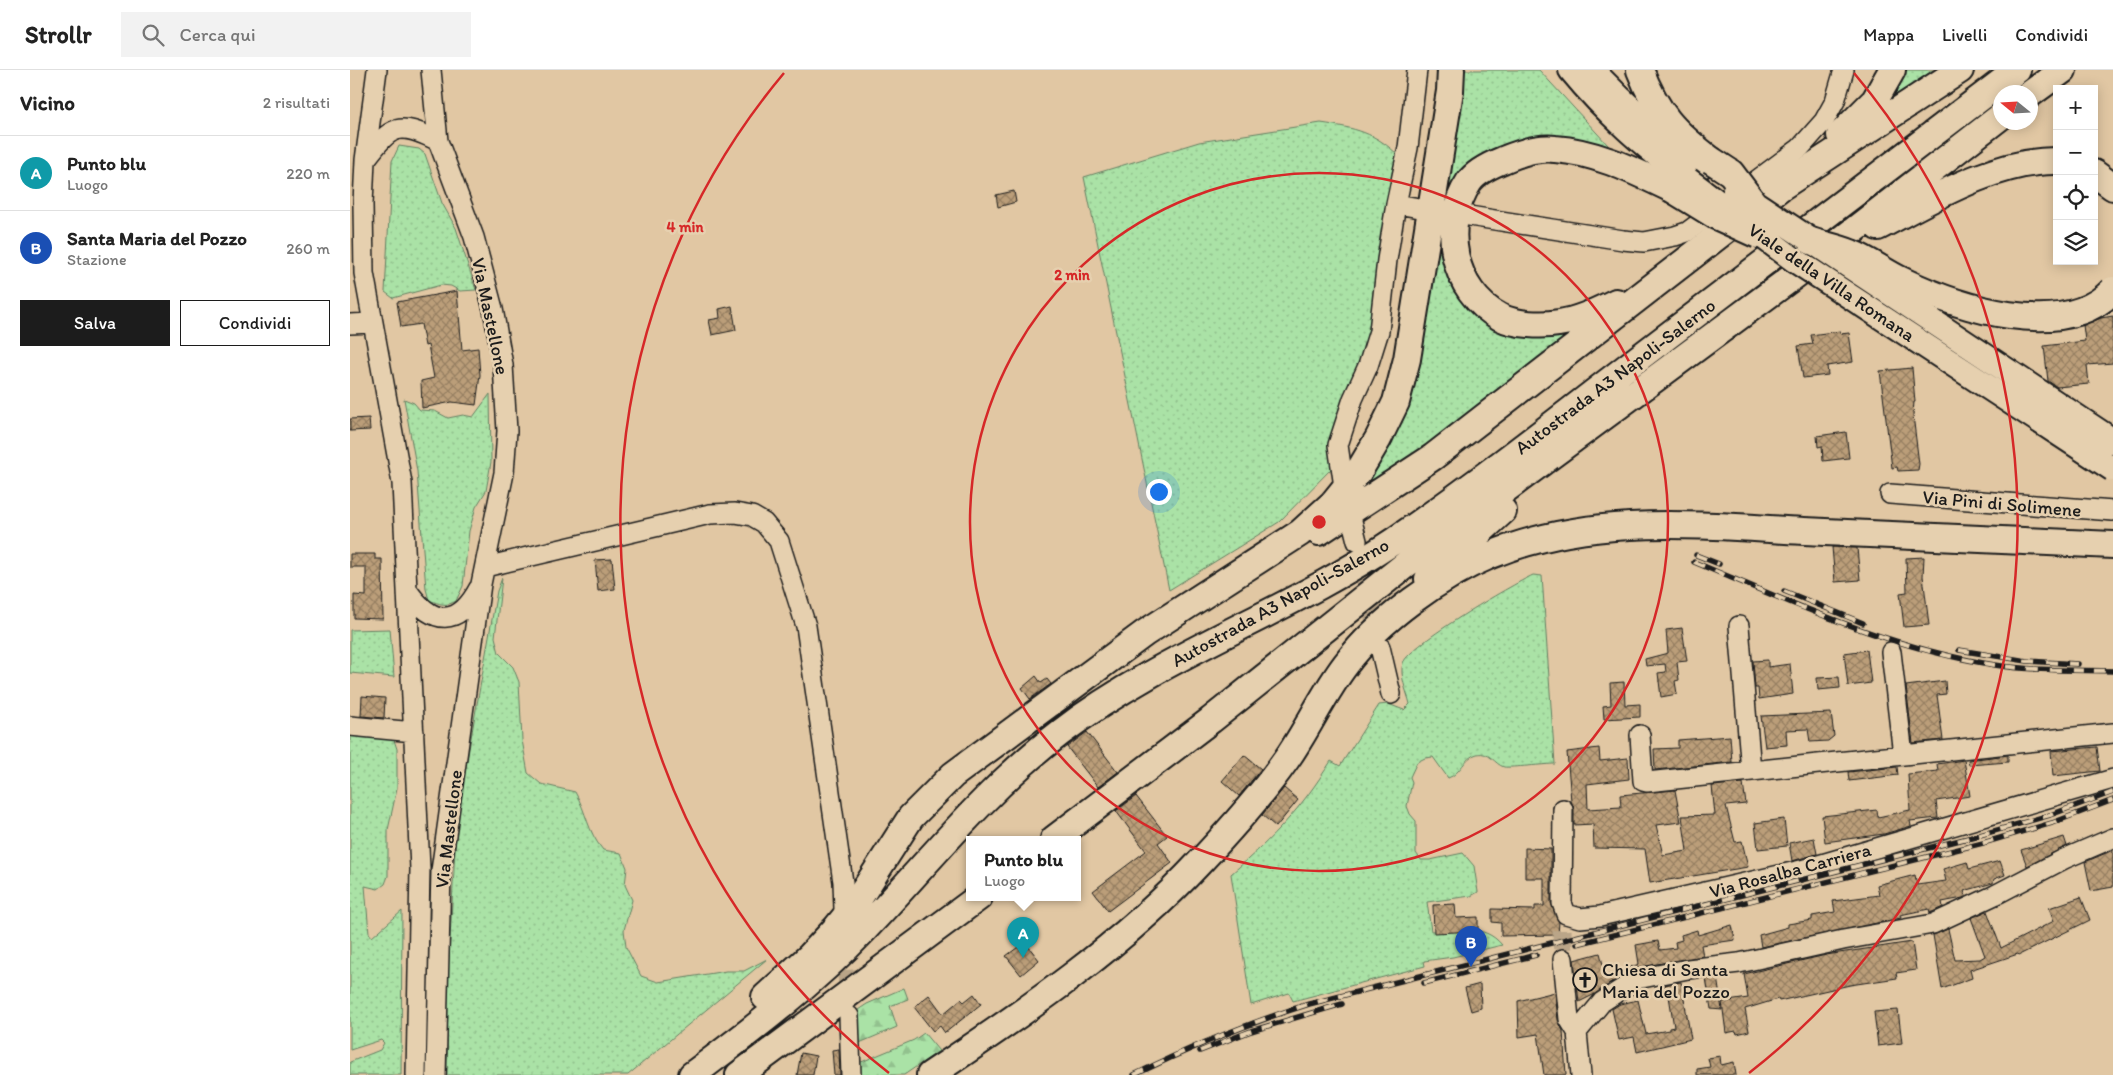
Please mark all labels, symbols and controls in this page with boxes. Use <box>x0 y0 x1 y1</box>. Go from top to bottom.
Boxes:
search box <box>121 12 471 57</box>
text: Strollr <box>25 20 91 49</box>
icon: search <box>139 21 167 49</box>
text: Cerca qui <box>179 23 256 46</box>
text: Mappa <box>1863 24 1914 46</box>
text: Livelli <box>1942 24 1987 46</box>
text: Condividi <box>2015 24 2088 46</box>
north arrow <box>1993 85 2038 130</box>
map controls <box>2053 85 2098 265</box>
button: + <box>2053 85 2098 130</box>
text: Vicino <box>20 90 75 115</box>
text: 2 risultati <box>263 93 330 112</box>
button: − <box>2053 130 2098 175</box>
text: Punto blu <box>67 152 146 175</box>
text: A <box>31 164 41 183</box>
text: 220 m <box>286 164 330 183</box>
text: Luogo <box>67 175 108 194</box>
button: locate <box>2053 175 2098 220</box>
text: 4 min <box>667 218 704 236</box>
street label: Viale della Villa Romana <box>1744 218 1920 347</box>
button: layers <box>2053 220 2098 265</box>
text: Santa Maria del Pozzo <box>67 227 247 250</box>
text: B <box>31 239 41 258</box>
text: 260 m <box>286 239 330 258</box>
text: Stazione <box>67 250 127 269</box>
street label: Via Mastellone <box>467 255 514 377</box>
text: 2 min <box>1054 266 1091 284</box>
street label: Autostrada A3 Napoli-Salerno <box>1510 293 1720 459</box>
button: Salva <box>20 300 170 346</box>
button: Condividi <box>180 300 330 346</box>
your location <box>1146 479 1172 505</box>
street label: Via Pini di Solimene <box>1922 485 2082 522</box>
centre of rings <box>1310 513 1328 531</box>
street label: Autostrada A3 Napoli-Salerno <box>1167 533 1393 672</box>
street label: Via Mastellone <box>430 769 467 890</box>
popup <box>966 836 1081 901</box>
street label: Via Rosalba Carriera <box>1707 838 1874 903</box>
text: Punto blu <box>984 848 1063 871</box>
text: Luogo <box>984 871 1025 890</box>
pin: A <box>1007 917 1039 958</box>
pin: B <box>1455 926 1487 967</box>
place label: Chiesa di Santa Maria del Pozzo <box>1602 958 1730 1003</box>
church icon: Chiesa di Santa Maria del Pozzo <box>1572 967 1598 993</box>

